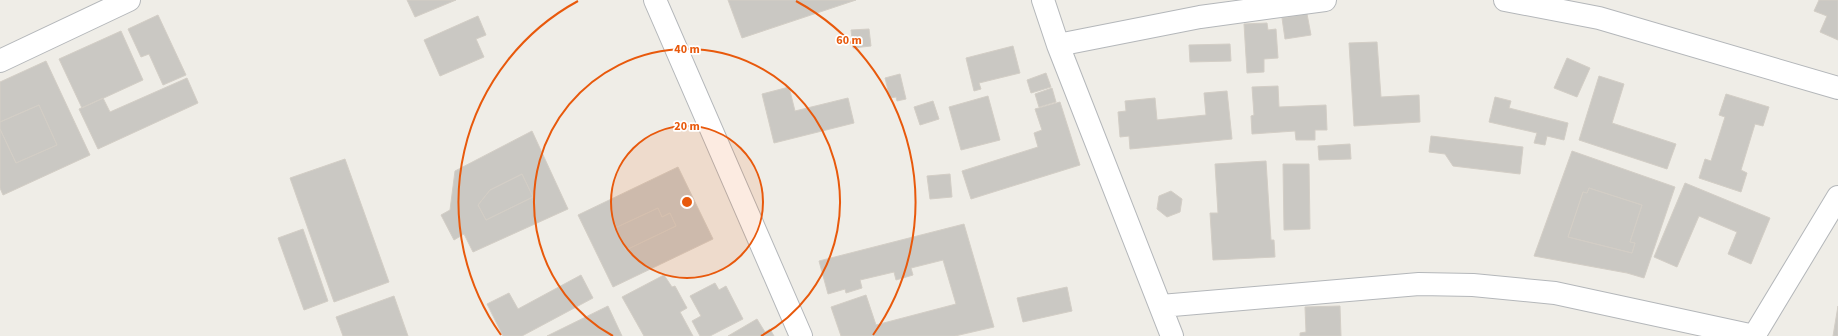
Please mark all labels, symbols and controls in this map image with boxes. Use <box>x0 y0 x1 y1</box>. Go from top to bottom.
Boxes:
text: 60 m <box>836 32 862 49</box>
text: 40 m <box>674 41 700 58</box>
text: 20 m <box>674 118 700 135</box>
centre of rings <box>680 195 694 209</box>

